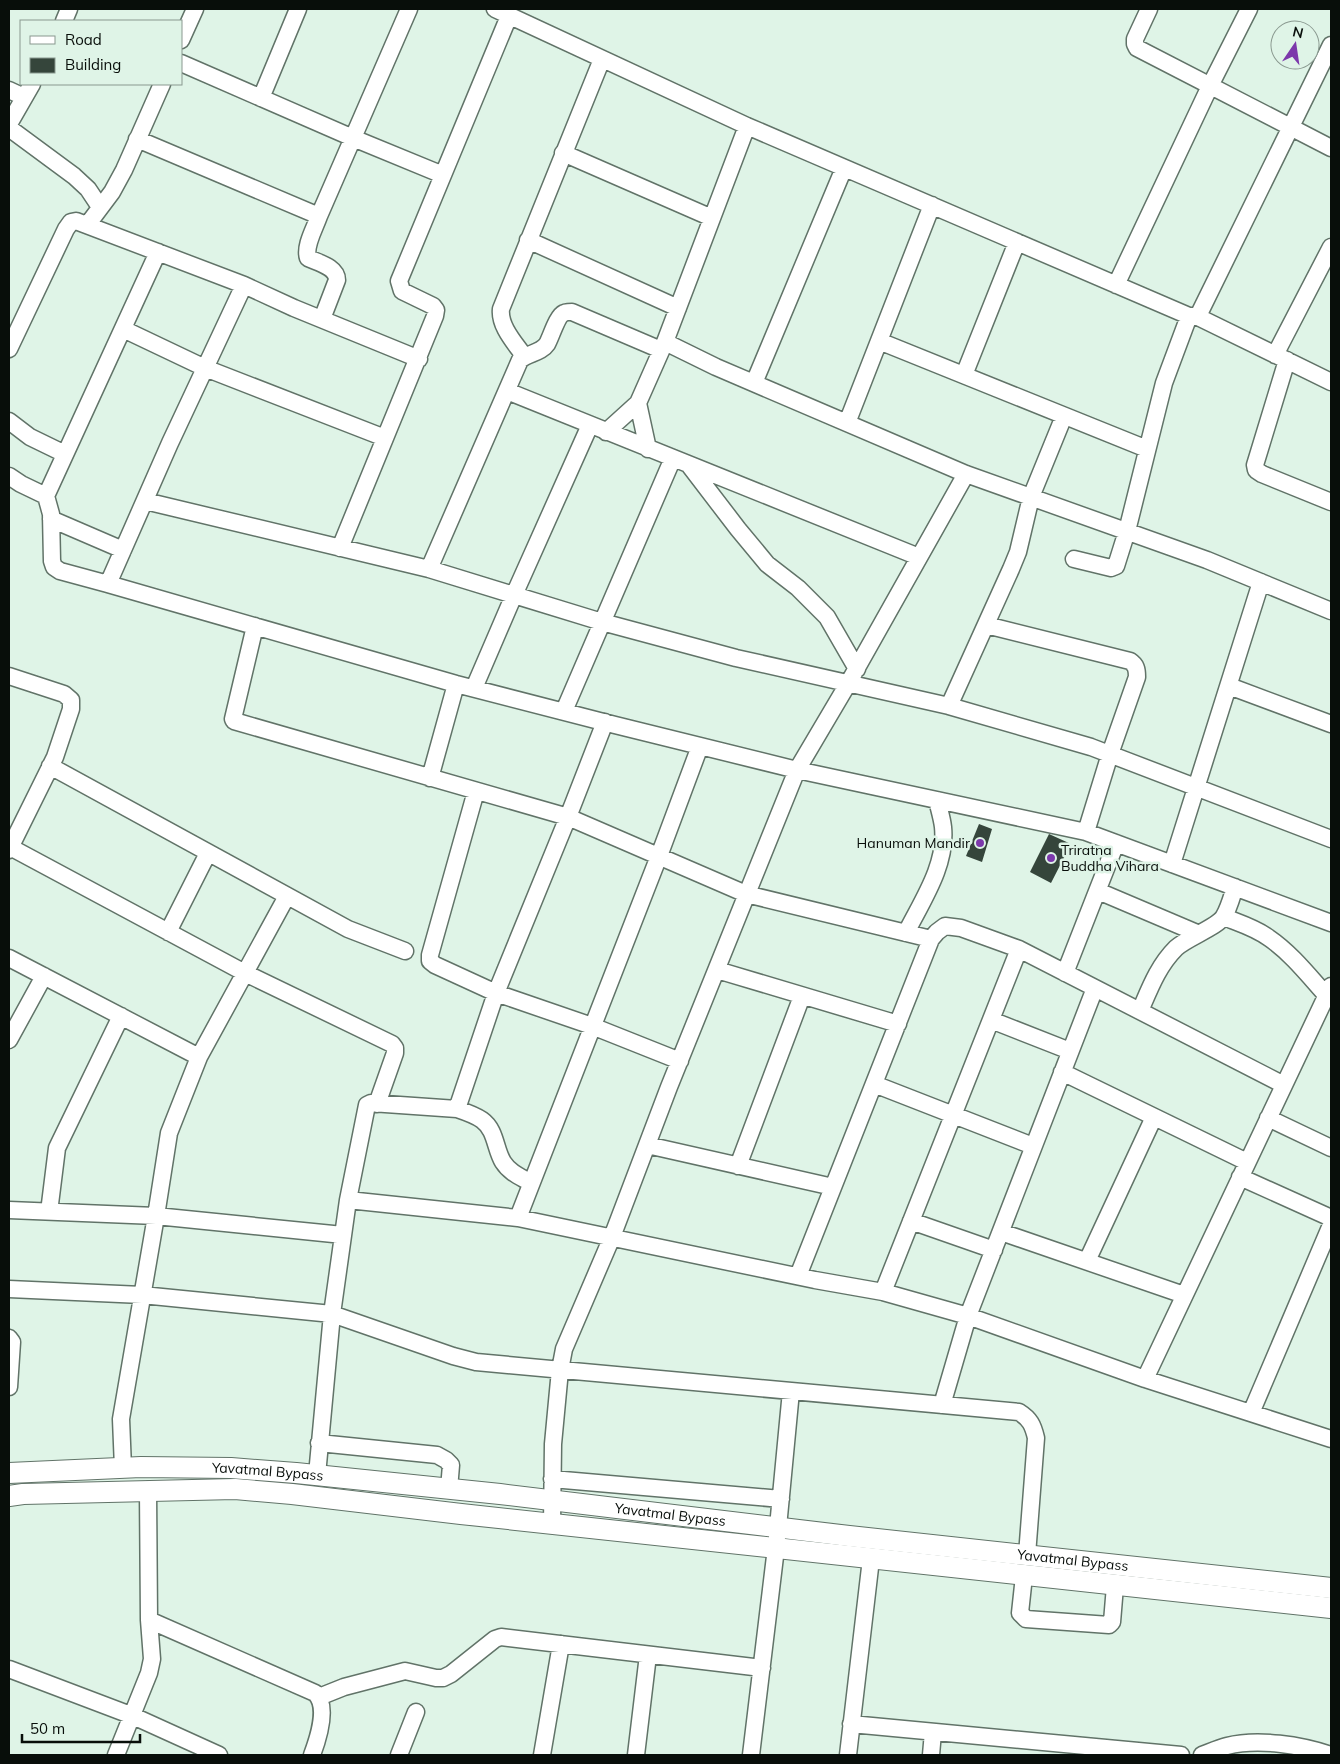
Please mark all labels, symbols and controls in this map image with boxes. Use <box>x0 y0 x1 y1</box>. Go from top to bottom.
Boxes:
legend <box>20 20 182 85</box>
north arrow <box>1270 20 1320 70</box>
text: N <box>1291 22 1305 42</box>
text: Road <box>65 30 102 49</box>
text: Building <box>65 55 121 74</box>
place label: Hanuman Mandir <box>857 834 971 852</box>
marker: Hanuman Mandir <box>974 837 986 849</box>
place label: Triratna Buddha Vihara <box>1061 841 1159 875</box>
marker: Triratna Buddha Vihara <box>1045 852 1057 864</box>
street label: Yavatmal Bypass <box>211 1459 324 1485</box>
street label: Yavatmal Bypass <box>613 1499 727 1530</box>
street label: Yavatmal Bypass <box>1015 1545 1129 1575</box>
scale bar <box>22 1712 140 1744</box>
text: 50 m <box>30 1719 65 1738</box>

